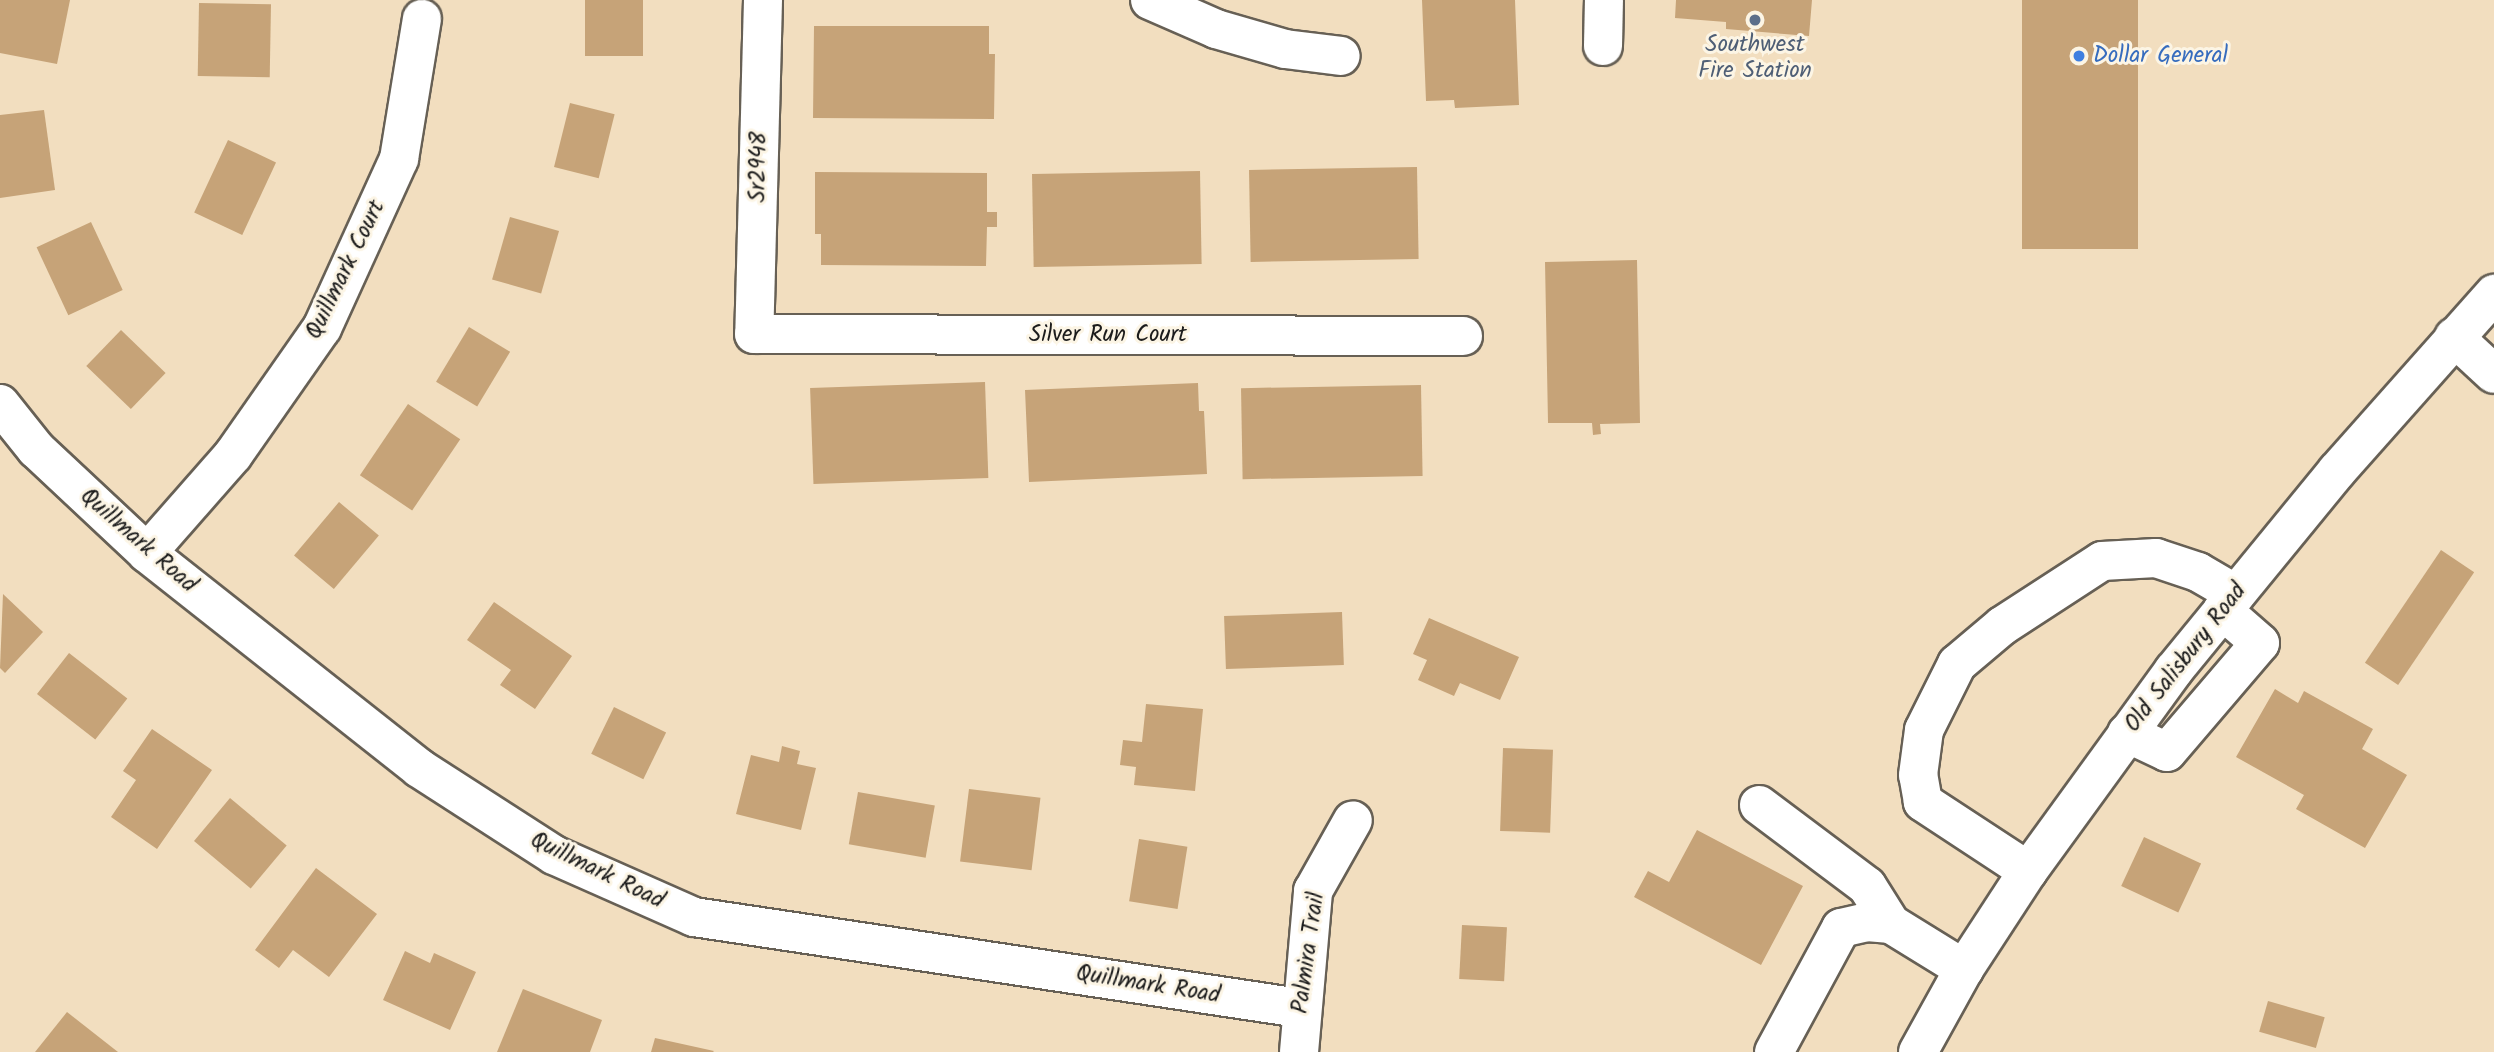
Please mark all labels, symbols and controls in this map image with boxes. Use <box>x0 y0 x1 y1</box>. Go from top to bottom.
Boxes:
marker: Southwest Fire Station <box>1747 12 1763 28</box>
place label: Southwest Fire Station <box>1698 31 1812 85</box>
place label: Dollar General <box>2093 42 2228 70</box>
marker: Dollar General <box>2071 48 2087 64</box>
street label: Sr2948 <box>745 131 773 203</box>
street label: Quillmark Court <box>300 196 392 344</box>
street label: Silver Run Court <box>1029 321 1187 349</box>
street label: Quillmark Road <box>74 483 202 599</box>
street label: Old Salisbury Road <box>2119 578 2253 738</box>
street label: Quillmark Road <box>526 827 668 915</box>
street label: Palmira Trail <box>1287 891 1331 1015</box>
street label: Quillmark Road <box>1074 960 1222 1010</box>

